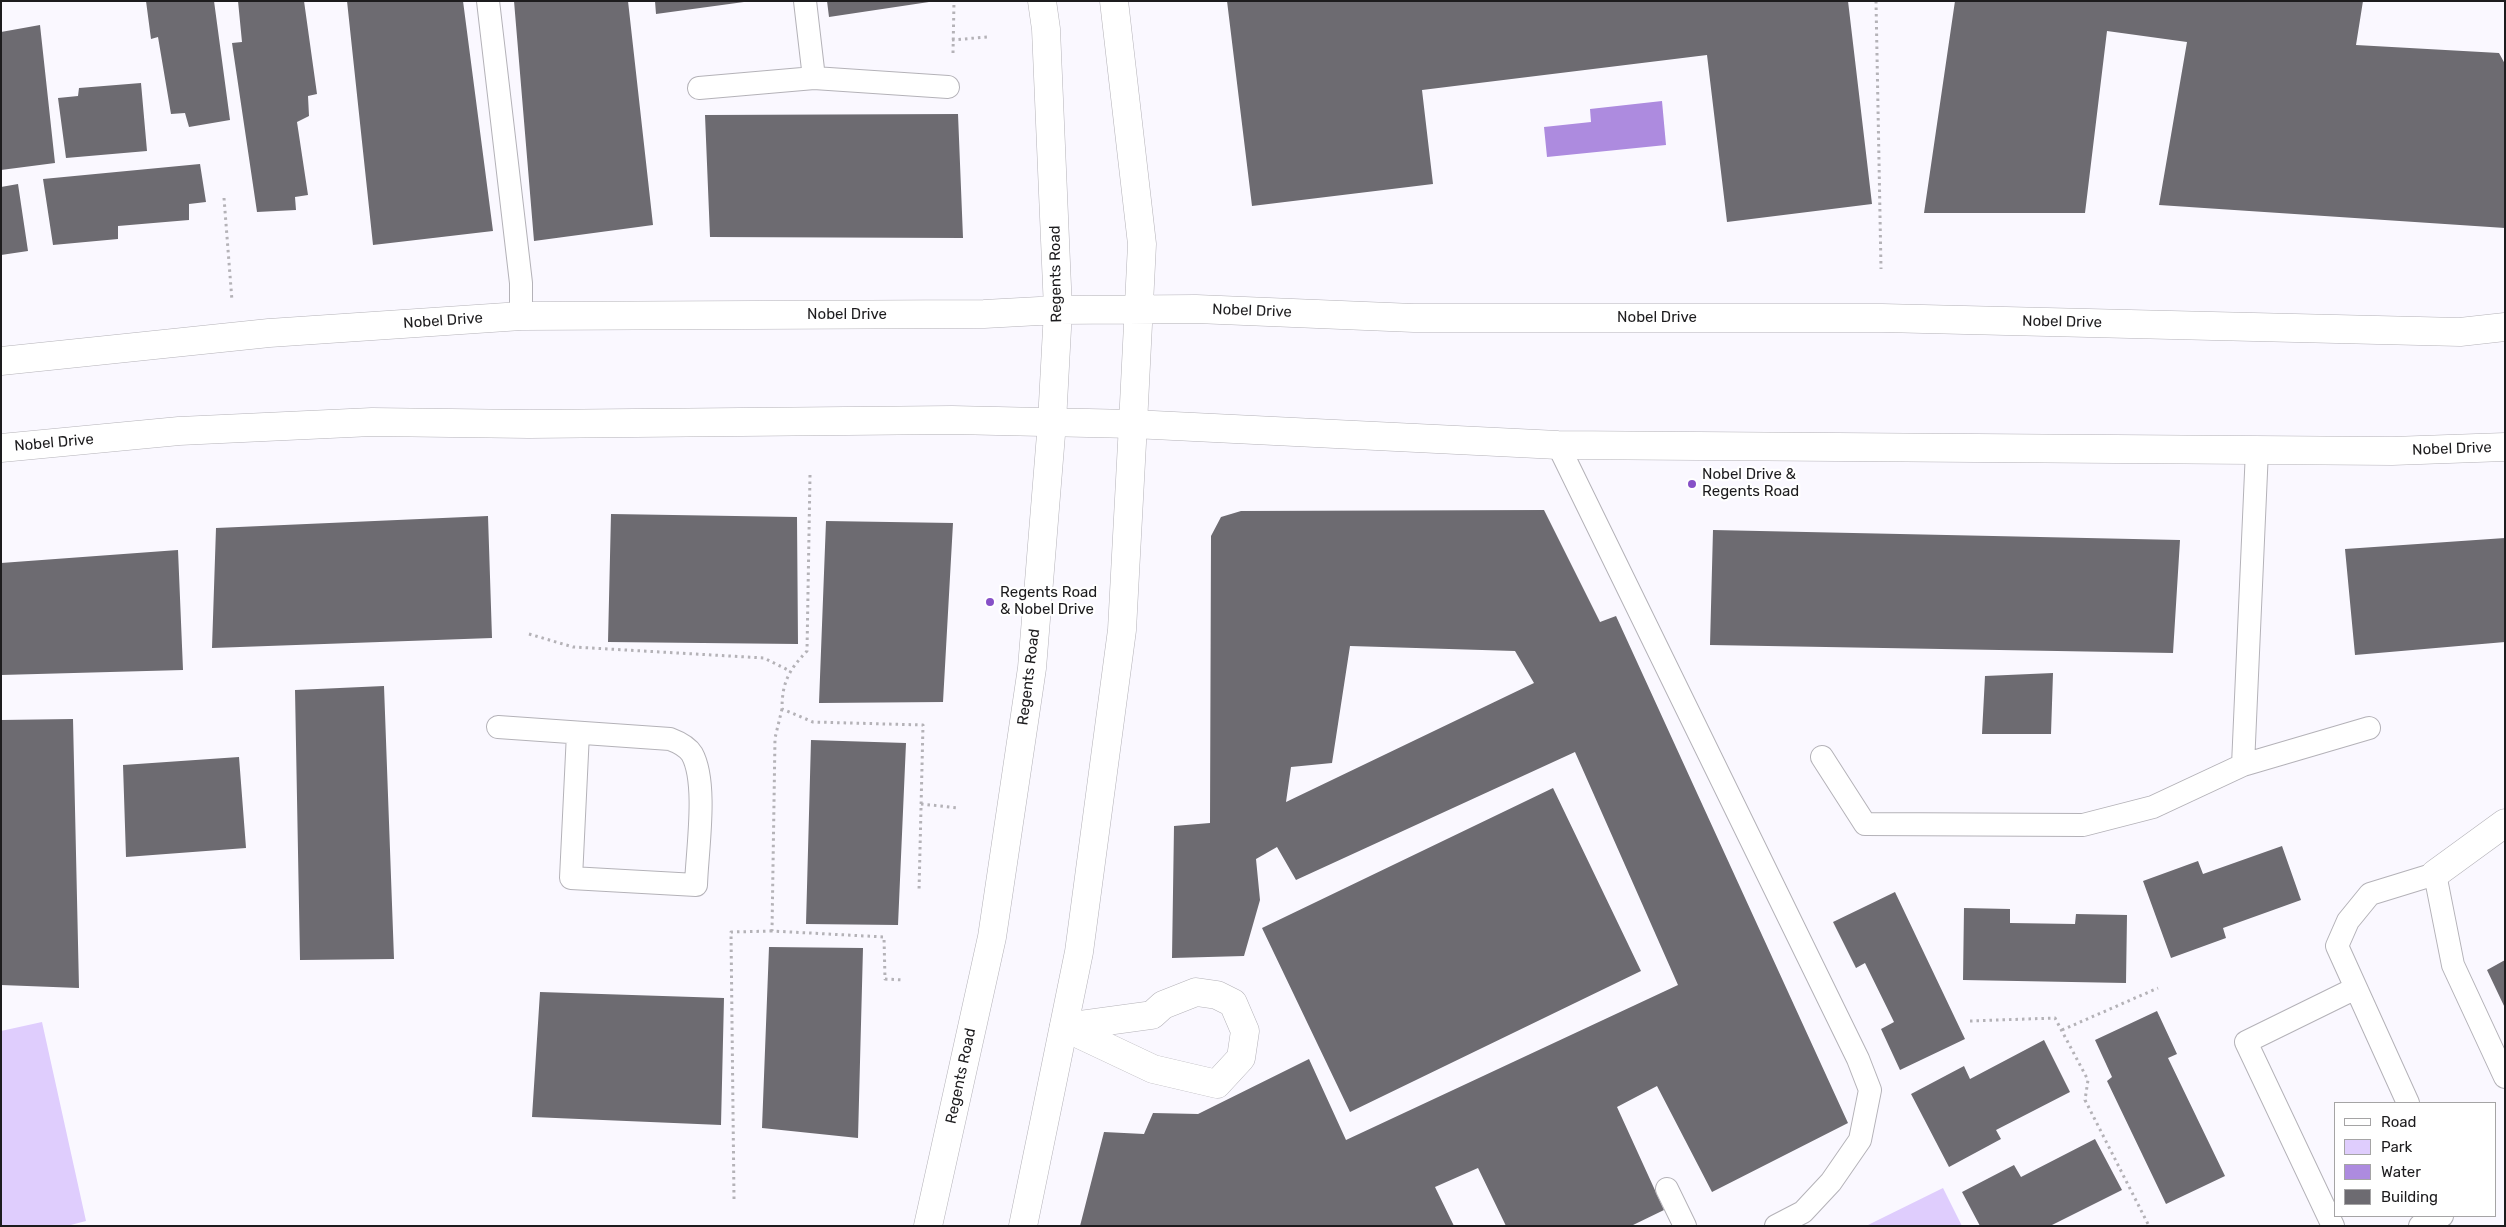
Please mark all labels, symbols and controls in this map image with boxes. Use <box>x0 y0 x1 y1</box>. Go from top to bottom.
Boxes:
street label: Regents Road <box>1046 225 1066 323</box>
street label: Nobel Drive <box>1212 301 1292 321</box>
street label: Nobel Drive <box>807 306 887 324</box>
street label: Nobel Drive <box>403 309 483 333</box>
street label: Nobel Drive <box>1617 309 1697 327</box>
street label: Nobel Drive <box>2022 312 2102 332</box>
street label: Nobel Drive <box>13 431 95 455</box>
street label: Nobel Drive <box>2412 439 2492 459</box>
place label: Nobel Drive & Regents Road <box>1702 466 1799 501</box>
marker: Nobel Drive & Regents Road <box>1686 478 1698 490</box>
place label: Regents Road & Nobel Drive <box>1000 584 1097 619</box>
marker: Regents Road & Nobel Drive <box>984 596 996 608</box>
street label: Regents Road <box>1014 628 1044 726</box>
street label: Regents Road <box>942 1027 980 1125</box>
legend <box>2334 1102 2496 1217</box>
text: Road <box>2381 1113 2417 1131</box>
text: Park <box>2381 1138 2412 1156</box>
text: Water <box>2381 1163 2421 1181</box>
text: Building <box>2381 1188 2438 1206</box>

